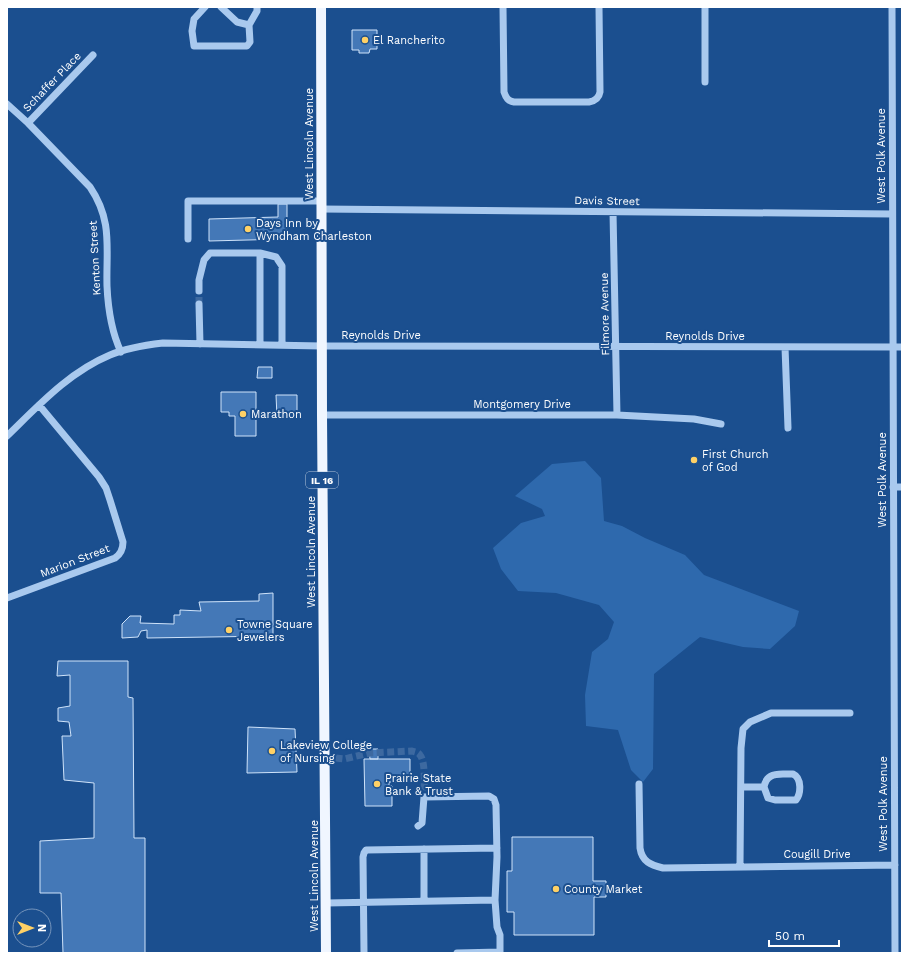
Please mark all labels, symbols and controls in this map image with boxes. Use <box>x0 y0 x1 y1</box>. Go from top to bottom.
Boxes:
place label: El Rancherito <box>373 34 445 47</box>
marker: El Rancherito <box>360 35 370 45</box>
street label: Schaffer Place <box>20 49 84 115</box>
street label: West Lincoln Avenue <box>303 88 316 200</box>
street label: West Polk Avenue <box>875 108 888 204</box>
street label: Davis Street <box>574 194 640 208</box>
place label: Days Inn by Wyndham Charleston <box>256 217 372 243</box>
street label: Kenton Street <box>87 220 103 296</box>
marker: Days Inn by Wyndham Charleston <box>243 224 253 234</box>
street label: Filmore Avenue <box>598 272 612 356</box>
street label: Reynolds Drive <box>341 329 421 342</box>
street label: Reynolds Drive <box>665 330 745 343</box>
street label: Montgomery Drive <box>473 398 571 411</box>
place label: Marathon <box>251 408 302 421</box>
marker: Marathon <box>238 409 248 419</box>
street label: West Polk Avenue <box>876 432 889 528</box>
place label: First Church of God <box>702 448 768 474</box>
marker: First Church of God <box>689 455 699 465</box>
road number: IL 16 <box>306 472 338 488</box>
street label: West Lincoln Avenue <box>305 496 318 608</box>
street label: Marion Street <box>38 542 112 580</box>
place label: Towne Square Jewelers <box>237 618 313 644</box>
marker: Towne Square Jewelers <box>224 625 234 635</box>
place label: Lakeview College of Nursing <box>280 739 372 765</box>
marker: Lakeview College of Nursing <box>267 746 277 756</box>
street label: West Polk Avenue <box>877 756 890 852</box>
place label: Prairie State Bank & Trust <box>385 772 453 798</box>
marker: Prairie State Bank & Trust <box>372 779 382 789</box>
street label: West Lincoln Avenue <box>308 820 321 932</box>
street label: Cougill Drive <box>783 848 851 861</box>
place label: County Market <box>564 883 643 896</box>
marker: County Market <box>551 884 561 894</box>
north arrow <box>12 908 52 948</box>
scale bar <box>769 922 839 948</box>
text: N <box>35 924 48 932</box>
text: 50 m <box>775 929 805 943</box>

